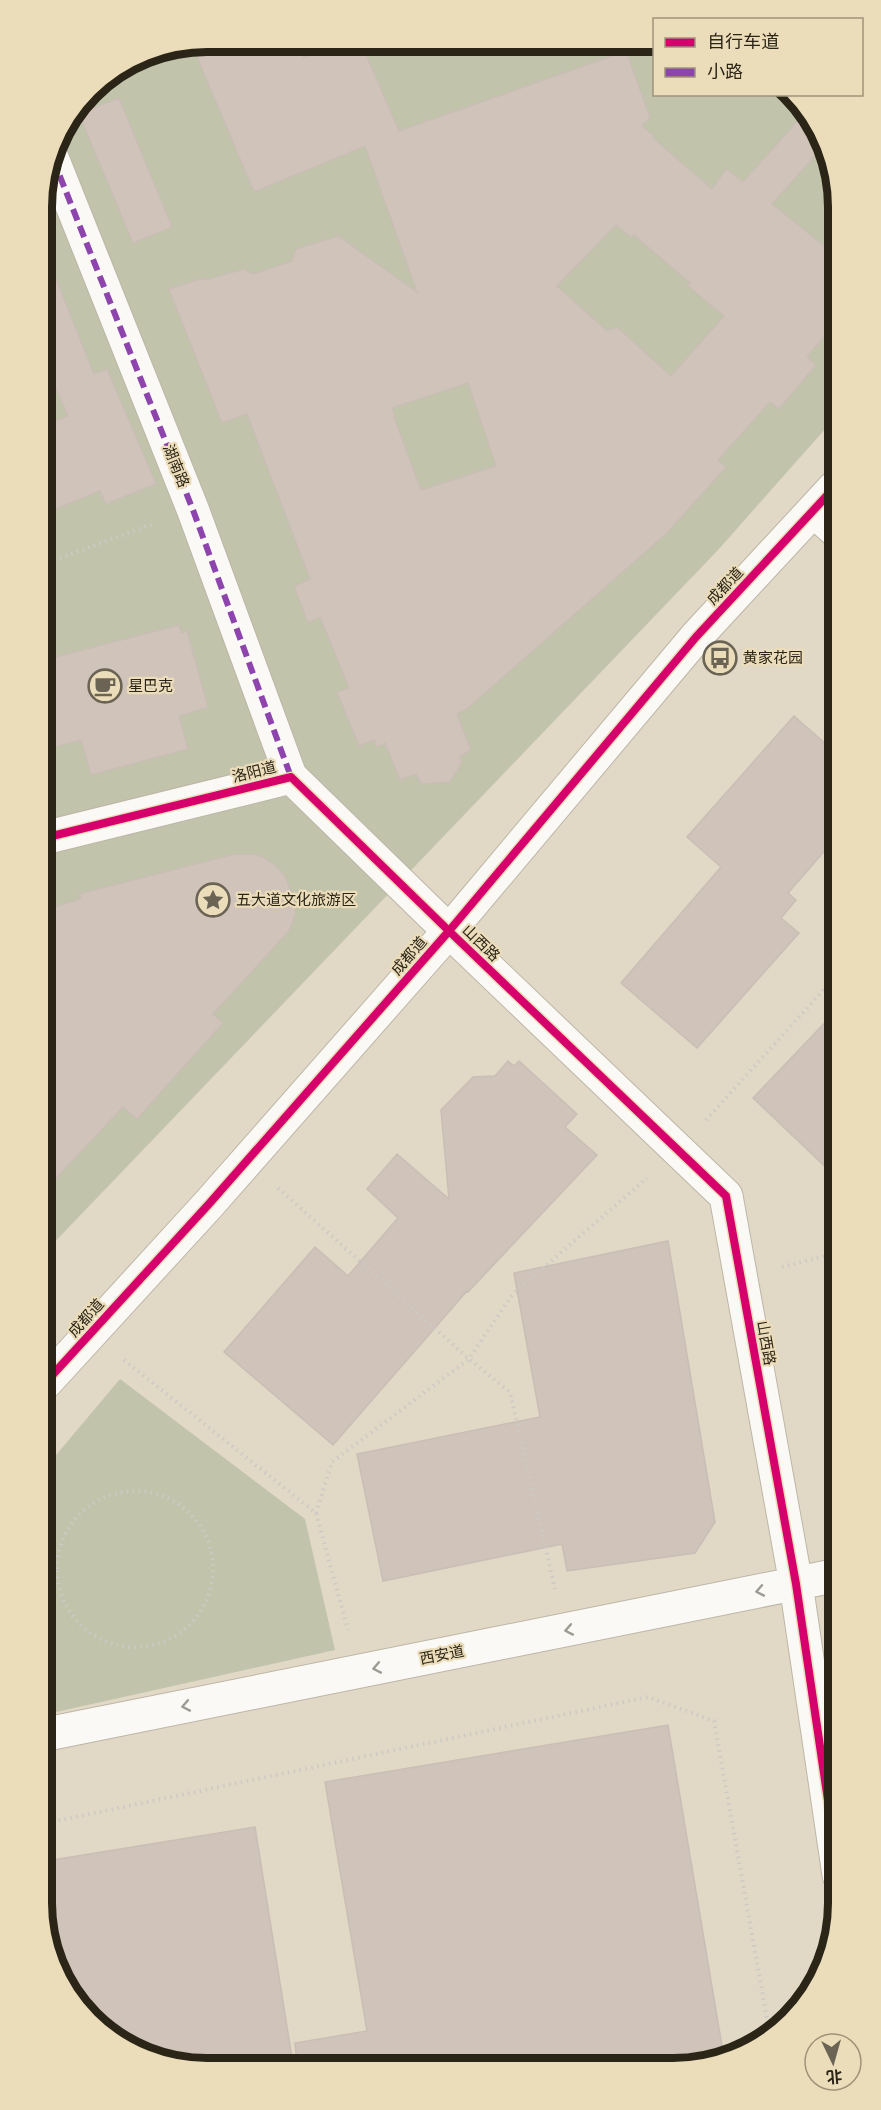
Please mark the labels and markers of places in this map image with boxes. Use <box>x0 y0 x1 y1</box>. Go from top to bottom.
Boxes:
bus stop icon: 黄家花园 <box>702 640 738 676</box>
place label: 黄家花园 <box>743 648 803 667</box>
cafe icon: 星巴克 <box>87 668 123 704</box>
place label: 星巴克 <box>128 676 173 695</box>
place icon: 五大道文化旅游区 <box>195 882 231 918</box>
place label: 五大道文化旅游区 <box>236 890 356 909</box>

